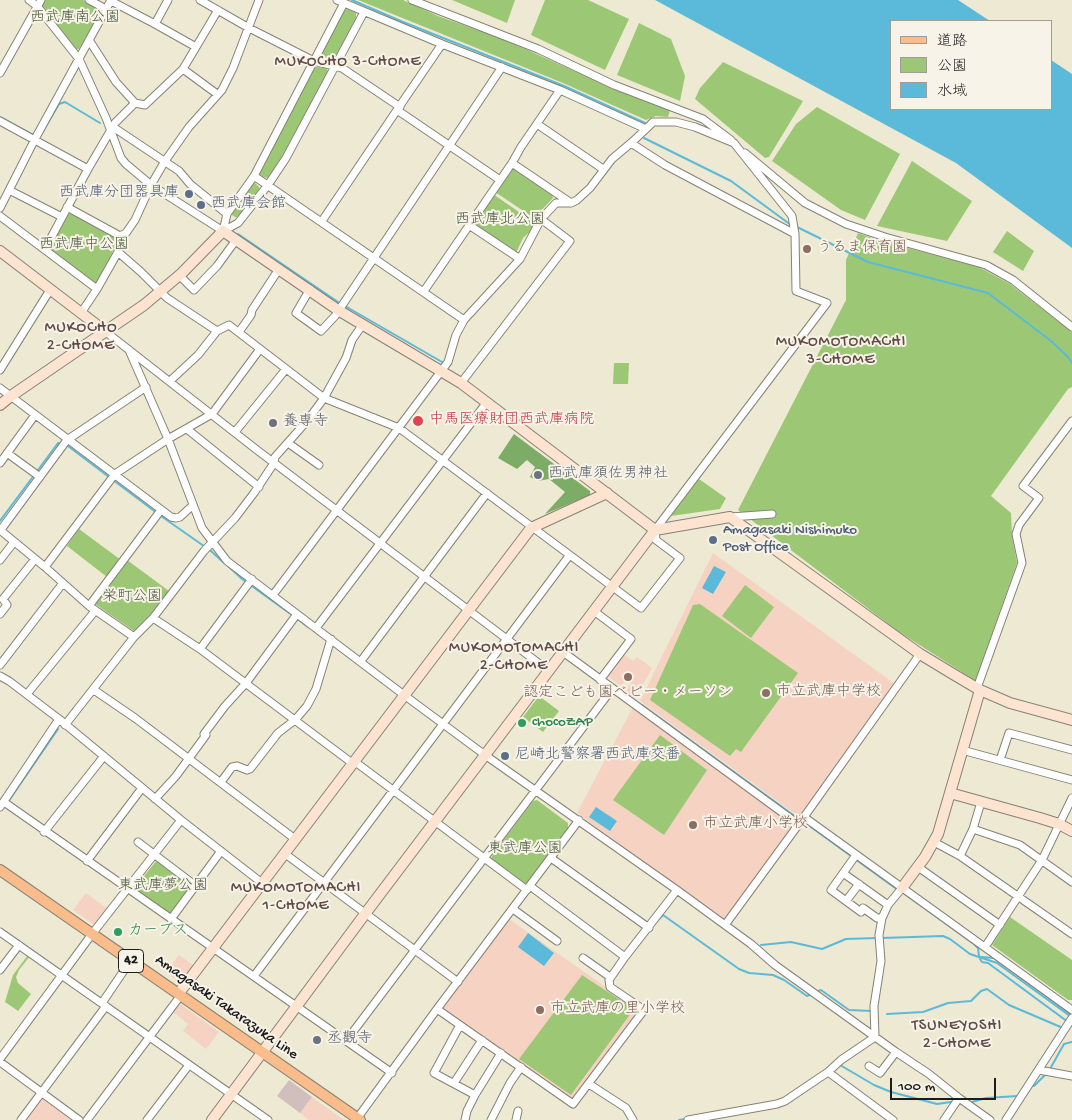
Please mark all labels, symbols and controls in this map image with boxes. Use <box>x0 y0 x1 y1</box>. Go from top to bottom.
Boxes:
park label: 西武庫南公園 <box>30 10 120 28</box>
legend <box>890 20 1052 110</box>
text: 道路 <box>937 33 967 51</box>
district label: MUKOCHO 3-CHOME <box>273 53 423 73</box>
text: 公園 <box>937 58 967 76</box>
text: 水域 <box>937 83 967 101</box>
place label: 西武庫分団器具庫 <box>59 185 179 203</box>
marker: 西武庫分団器具庫 <box>183 188 195 200</box>
place label: 西武庫会館 <box>211 196 286 214</box>
marker: 西武庫会館 <box>195 199 207 211</box>
park label: 西武庫北公園 <box>455 212 545 230</box>
park label: 西武庫中公園 <box>39 237 129 255</box>
place label: うるま保育園 <box>817 240 907 258</box>
marker: うるま保育園 <box>801 243 813 255</box>
district label: MUKOCHO 2-CHOME <box>44 319 118 357</box>
district label: MUKOMOTOMACHI 3-CHOME <box>774 333 908 371</box>
place label: 中馬医療財団西武庫病院 <box>429 412 594 430</box>
place label: 養専寺 <box>283 414 328 432</box>
marker: 中馬医療財団西武庫病院 <box>411 414 425 428</box>
marker: 養専寺 <box>267 417 279 429</box>
place label: 西武庫須佐男神社 <box>548 466 668 484</box>
marker: 西武庫須佐男神社 <box>532 469 544 481</box>
place label: Amagasaki Nishimuko Post Office <box>723 522 857 557</box>
marker: Amagasaki Nishimuko Post Office <box>707 534 719 546</box>
park label: 栄町公園 <box>102 589 162 607</box>
district label: MUKOMOTOMACHI 2-CHOME <box>447 639 581 677</box>
marker: 認定こども園ベビー・メーソン <box>622 671 634 683</box>
place label: 市立武庫中学校 <box>776 684 881 702</box>
place label: 認定こども園ベビー・メーソン <box>523 685 733 703</box>
marker: 市立武庫中学校 <box>760 687 772 699</box>
place label: chocoZAP <box>532 714 593 732</box>
marker: chocoZAP <box>516 717 528 729</box>
place label: 尼崎北警察署西武庫交番 <box>515 747 680 765</box>
marker: 尼崎北警察署西武庫交番 <box>499 750 511 762</box>
place label: 市立武庫小学校 <box>703 816 808 834</box>
marker: 市立武庫小学校 <box>687 819 699 831</box>
park label: 東武庫公園 <box>488 841 562 859</box>
park label: 東武庫夢公園 <box>118 878 208 896</box>
district label: MUKOMOTOMACHI 1-CHOME <box>229 879 363 917</box>
place label: カーブス <box>128 923 188 941</box>
marker: カーブス <box>112 926 124 938</box>
road number: 42 <box>118 949 144 972</box>
street label: Amagasaki Takarazuka Line <box>151 952 301 1064</box>
place label: 市立武庫の里小学校 <box>550 1001 685 1019</box>
marker: 市立武庫の里小学校 <box>534 1004 546 1016</box>
district label: TSUNEYOSHI 2-CHOME <box>910 1017 1004 1055</box>
place label: 丞觀寺 <box>327 1031 372 1049</box>
marker: 丞觀寺 <box>311 1034 323 1046</box>
scale bar <box>892 1068 998 1100</box>
text: 100 m <box>898 1078 935 1096</box>

